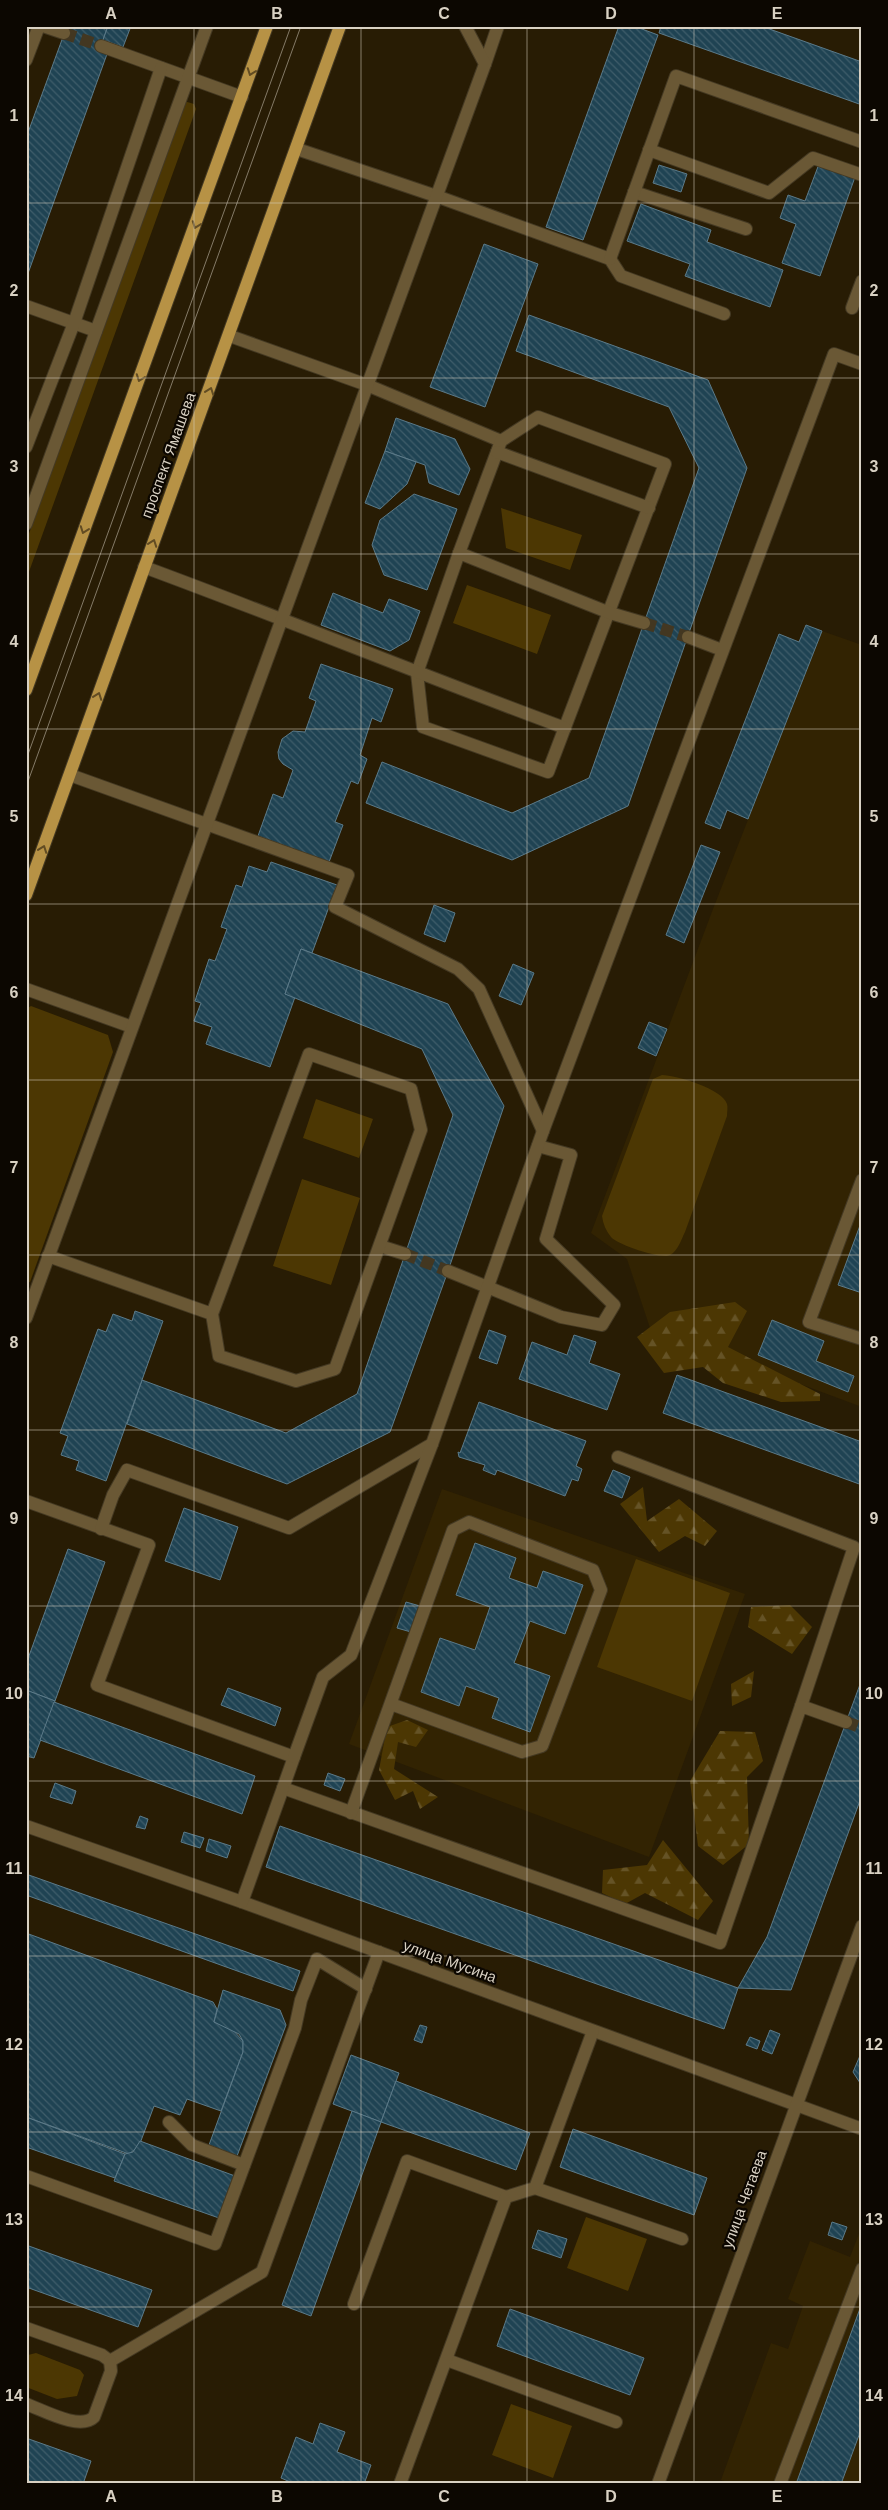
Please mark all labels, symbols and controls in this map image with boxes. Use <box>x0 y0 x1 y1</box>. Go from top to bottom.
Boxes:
text: A <box>105 5 117 22</box>
text: B <box>271 5 283 22</box>
text: C <box>438 5 450 22</box>
text: D <box>605 5 617 22</box>
text: E <box>772 5 783 22</box>
one-way arrow <box>247 67 257 76</box>
text: 1 <box>10 107 19 124</box>
text: 1 <box>870 107 879 124</box>
one-way arrow <box>192 220 202 229</box>
text: 2 <box>10 282 19 299</box>
text: 2 <box>870 282 879 299</box>
one-way arrow <box>136 373 146 382</box>
one-way arrow <box>204 387 214 395</box>
street label: проспект Ямашева <box>137 389 199 520</box>
text: 3 <box>10 458 19 475</box>
text: 3 <box>870 458 879 475</box>
one-way arrow <box>80 526 90 534</box>
one-way arrow <box>147 539 157 548</box>
text: 4 <box>10 633 19 650</box>
text: 4 <box>870 633 879 650</box>
one-way arrow <box>92 692 102 701</box>
text: 5 <box>10 808 19 825</box>
text: 5 <box>870 808 879 825</box>
one-way arrow <box>37 845 47 854</box>
text: 6 <box>10 984 19 1001</box>
text: 6 <box>870 984 879 1001</box>
text: 7 <box>10 1159 19 1176</box>
text: 7 <box>870 1159 879 1176</box>
text: 8 <box>10 1334 19 1351</box>
text: 8 <box>870 1334 879 1351</box>
text: 9 <box>10 1510 19 1527</box>
text: 9 <box>870 1510 879 1527</box>
text: 10 <box>5 1685 23 1702</box>
text: 10 <box>865 1685 883 1702</box>
text: 11 <box>6 1860 23 1877</box>
text: 11 <box>866 1860 883 1877</box>
street label: улица Мусина <box>401 1936 500 1986</box>
text: 12 <box>5 2036 23 2053</box>
text: 12 <box>865 2036 883 2053</box>
street label: улица Четаева <box>718 2147 770 2250</box>
text: 13 <box>5 2211 23 2228</box>
text: 13 <box>865 2211 883 2228</box>
text: 14 <box>5 2387 23 2404</box>
text: 14 <box>865 2387 883 2404</box>
text: A <box>105 2488 117 2505</box>
text: B <box>271 2488 283 2505</box>
text: C <box>438 2488 450 2505</box>
text: D <box>605 2488 617 2505</box>
text: E <box>772 2488 783 2505</box>

